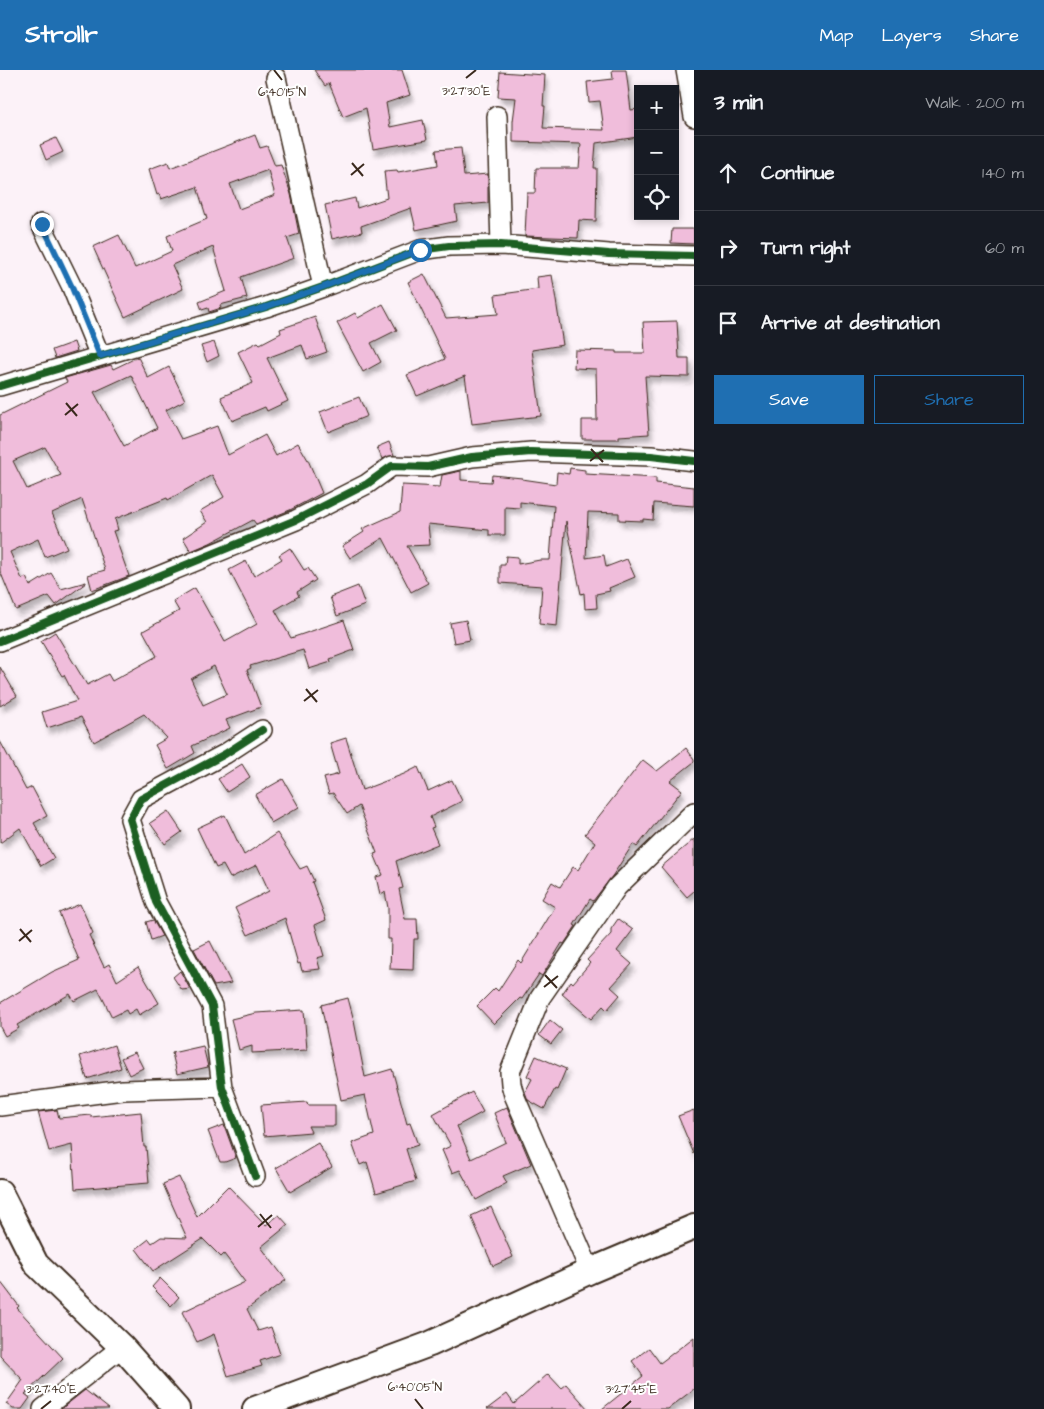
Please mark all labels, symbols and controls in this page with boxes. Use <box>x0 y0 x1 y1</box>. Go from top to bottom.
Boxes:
text: Strollr <box>25 18 98 52</box>
text: Map <box>819 23 853 48</box>
text: Layers <box>881 23 942 48</box>
text: Share <box>970 23 1019 48</box>
text: 3°27'30"E <box>442 83 490 100</box>
text: 6°40'15"N <box>258 84 307 101</box>
map controls <box>634 85 679 220</box>
button: + <box>634 85 679 130</box>
text: 3 min <box>714 88 763 117</box>
text: Walk · 200 m <box>925 92 1024 114</box>
button: − <box>634 130 679 175</box>
icon: ahead <box>714 159 742 187</box>
text: Continue <box>761 160 835 187</box>
text: 140 m <box>982 162 1024 184</box>
button: locate <box>634 175 679 220</box>
route end <box>31 213 54 236</box>
icon: right <box>714 234 742 262</box>
text: Turn right <box>761 235 850 262</box>
text: 60 m <box>985 237 1024 259</box>
route start <box>409 239 432 262</box>
icon: arrive <box>714 309 742 337</box>
text: Arrive at destination <box>761 310 940 337</box>
button: Save <box>714 375 864 424</box>
button: Share <box>874 375 1024 424</box>
text: 6°40'05"N <box>388 1379 443 1396</box>
text: 3°27'40"E <box>26 1381 76 1398</box>
text: 3°27'45"E <box>605 1381 657 1398</box>

